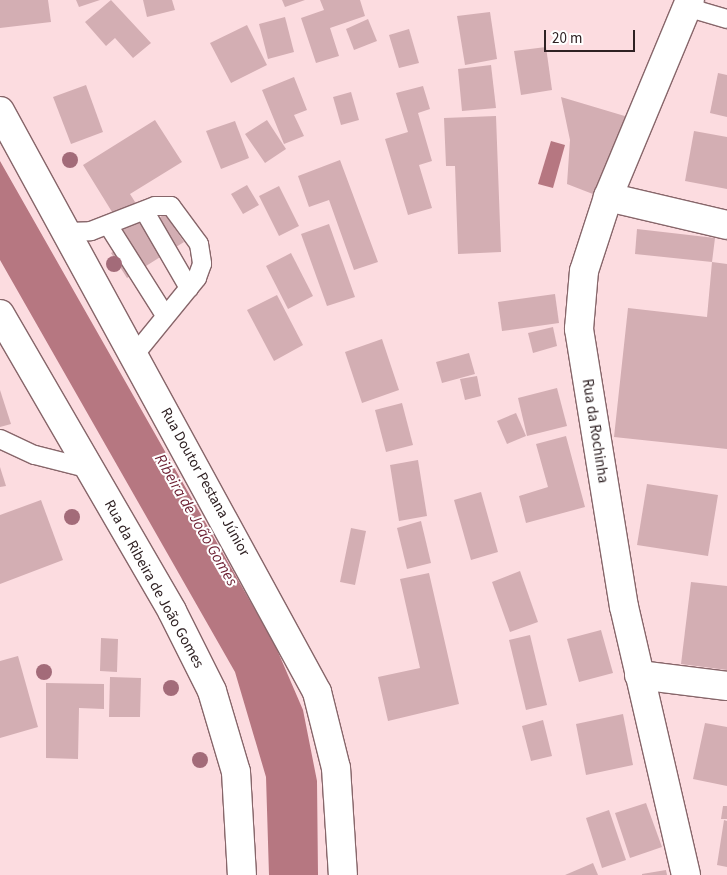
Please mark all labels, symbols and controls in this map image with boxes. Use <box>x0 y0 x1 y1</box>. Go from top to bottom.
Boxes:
scale bar <box>547 20 638 52</box>
text: 20 m <box>552 28 582 49</box>
street label: Rua da Rochinha <box>578 378 612 484</box>
street label: Rua Doutor Pestana Júnior <box>157 405 253 559</box>
water label: Ribeira de João Gomes <box>150 451 242 589</box>
street label: Rua da Ribeira de João Gomes <box>100 497 208 671</box>

